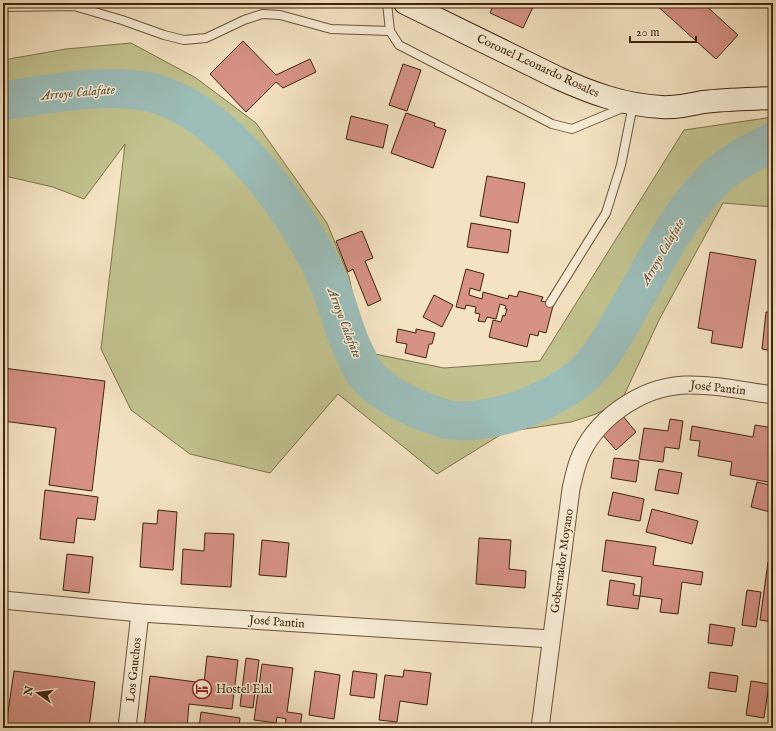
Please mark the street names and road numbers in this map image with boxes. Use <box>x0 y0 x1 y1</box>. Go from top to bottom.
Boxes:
street label: Coronel Leonardo Rosales <box>474 31 602 101</box>
street label: José Pantin <box>688 377 747 399</box>
street label: Gobernador Moyano <box>547 507 577 614</box>
street label: José Pantin <box>247 612 306 632</box>
street label: Los Gauchos <box>123 637 145 703</box>

